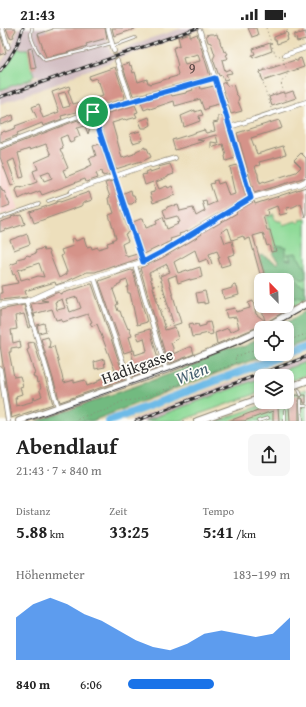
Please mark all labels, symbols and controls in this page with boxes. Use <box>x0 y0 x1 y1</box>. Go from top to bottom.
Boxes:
text: 21:43 <box>20 4 55 25</box>
house number: 9 <box>189 58 196 78</box>
pin <box>76 95 110 129</box>
icon: arrive <box>82 101 104 123</box>
north arrow <box>254 273 294 313</box>
map controls <box>254 273 294 409</box>
button: locate <box>254 321 294 361</box>
street label: Hadikgasse <box>98 342 176 390</box>
water label: Wien <box>172 355 212 390</box>
button: layers <box>254 369 294 409</box>
text: Abendlauf <box>16 430 117 462</box>
button: share <box>248 434 290 476</box>
text: 21:43 · 7 × 840 m <box>16 461 102 480</box>
text: Distanz <box>16 503 50 519</box>
text: Zeit <box>109 503 127 519</box>
text: Tempo <box>203 503 234 519</box>
text: 5.88 <box>16 519 47 544</box>
text: 33:25 <box>109 519 149 544</box>
text: 5:41 <box>203 519 234 544</box>
text: km <box>47 526 64 542</box>
text: /km <box>234 526 256 542</box>
text: Höhenmeter <box>16 565 85 584</box>
text: 183–199 m <box>233 565 290 584</box>
text: 840 m <box>16 675 50 694</box>
text: 6:06 <box>80 675 102 694</box>

